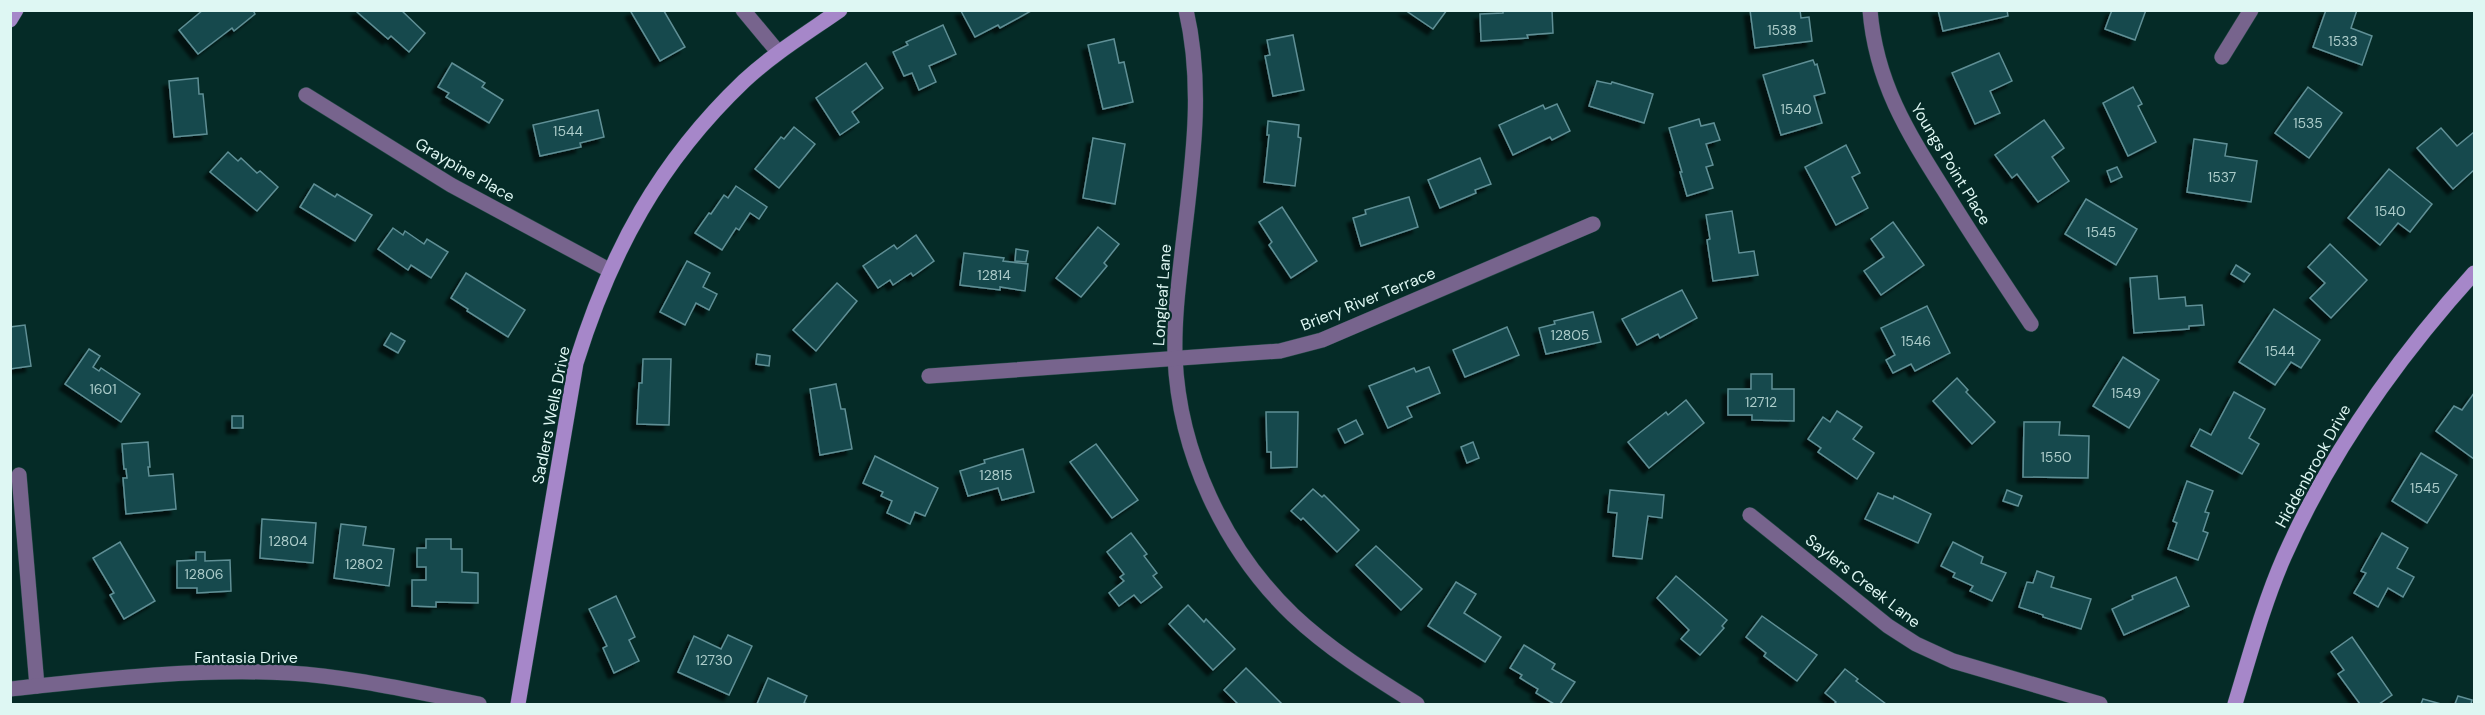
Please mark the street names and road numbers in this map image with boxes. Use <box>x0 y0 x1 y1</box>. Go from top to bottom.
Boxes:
street label: Youngs Point Place <box>1906 99 1996 229</box>
street label: Graypine Place <box>411 133 519 207</box>
street label: Longleaf Lane <box>1148 243 1176 347</box>
street label: Briery River Terrace <box>1297 262 1439 336</box>
street label: Sadlers Wells Drive <box>527 344 575 486</box>
street label: Hiddenbrook Drive <box>2270 401 2356 531</box>
street label: Saylers Creek Lane <box>1801 529 1925 633</box>
street label: Fantasia Drive <box>194 647 298 668</box>

